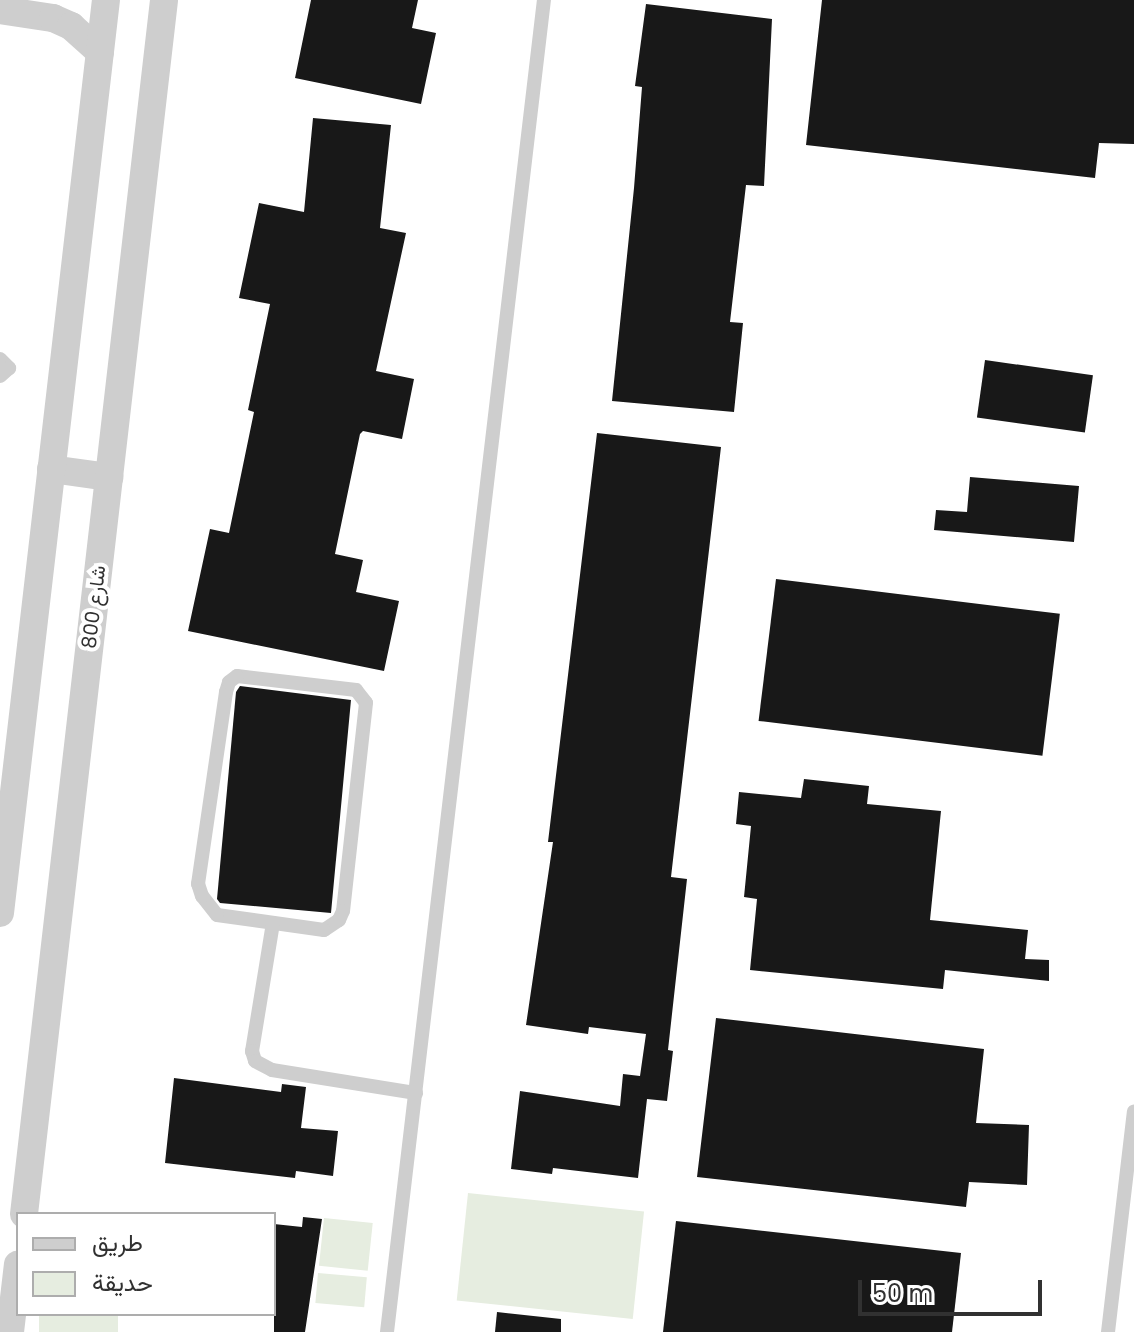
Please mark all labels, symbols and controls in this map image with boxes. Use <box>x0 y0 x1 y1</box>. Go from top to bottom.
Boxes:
street label: شارع 800 <box>77 564 111 650</box>
legend <box>16 1212 276 1316</box>
text: طريق <box>92 1226 143 1259</box>
scale bar <box>862 1264 1046 1314</box>
text: حديقة <box>92 1266 153 1299</box>
text: 50 m <box>872 1277 933 1310</box>

